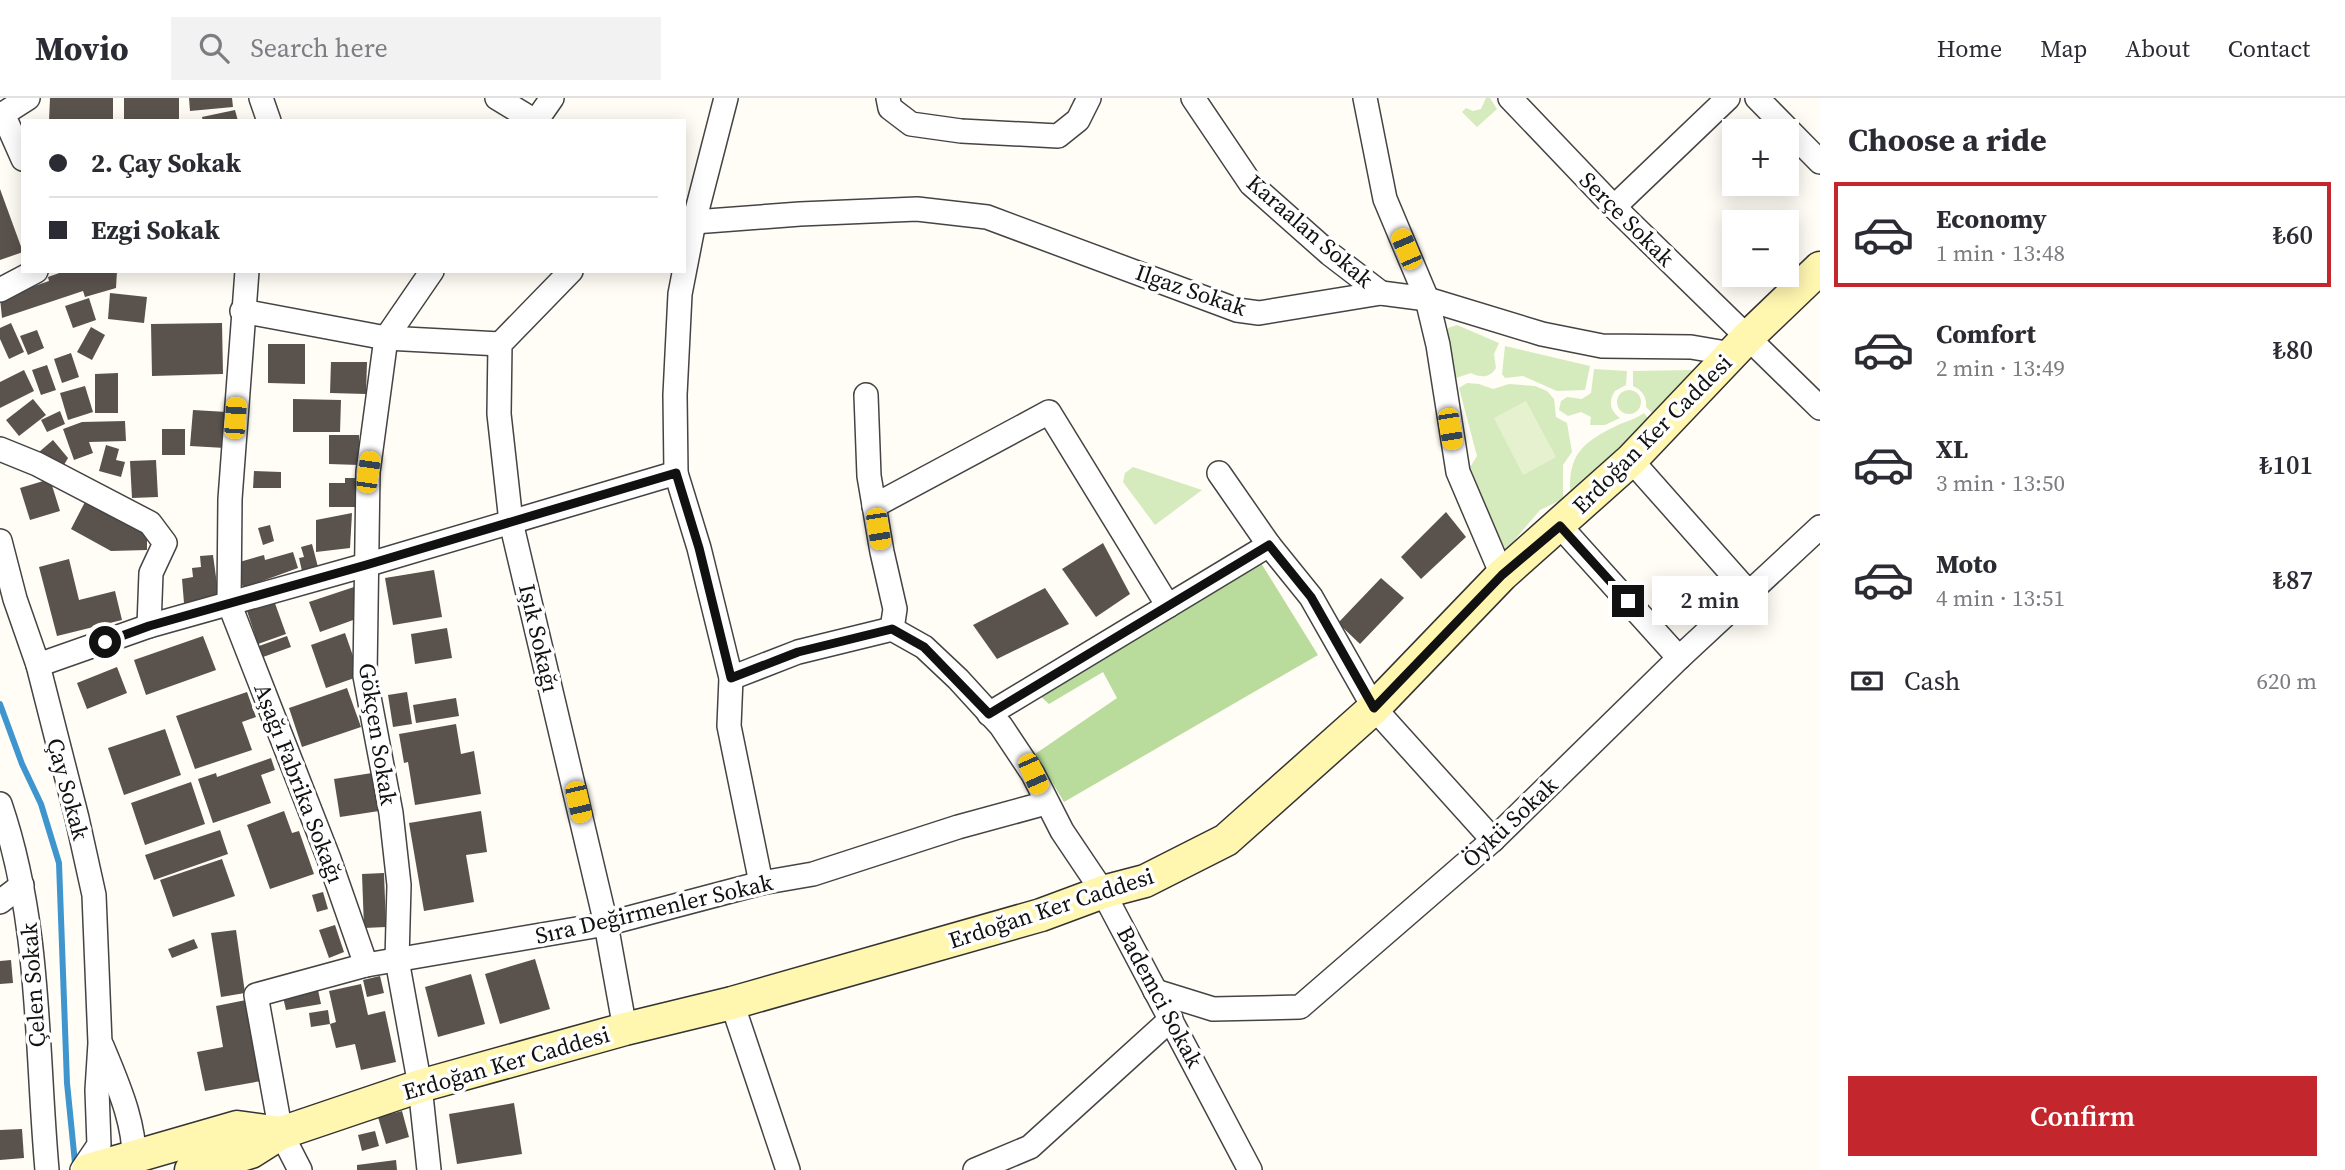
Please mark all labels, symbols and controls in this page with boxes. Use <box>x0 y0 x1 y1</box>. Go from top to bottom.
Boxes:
search box <box>171 17 661 80</box>
text: Movio <box>35 26 129 71</box>
icon: search <box>195 29 233 67</box>
text: Search here <box>251 30 388 66</box>
text: Home <box>1937 32 2002 65</box>
text: Map <box>2040 32 2087 65</box>
text: About <box>2125 32 2190 65</box>
text: Contact <box>2228 32 2310 65</box>
text: Choose a ride <box>1848 118 2047 162</box>
map controls <box>1722 119 1799 287</box>
button: + <box>1722 119 1799 196</box>
text: 2. Çay Sokak <box>91 145 241 181</box>
street label: Serçe Sokak <box>1572 164 1682 274</box>
street label: Karaalan Sokak <box>1240 167 1380 295</box>
text: Economy <box>1936 201 2047 237</box>
icon: car <box>1852 203 1915 266</box>
button: − <box>1722 210 1799 287</box>
text: Ezgi Sokak <box>91 212 220 248</box>
text: ₺60 <box>2272 217 2313 253</box>
car <box>1389 226 1424 272</box>
text: 1 min · 13:48 <box>1936 237 2065 269</box>
street label: Ilgaz Sokak <box>1131 256 1251 324</box>
text: Comfort <box>1936 316 2036 352</box>
icon: car <box>1852 318 1915 381</box>
text: ₺80 <box>2272 332 2313 368</box>
street label: Erdoğan Ker Caddesi <box>1565 347 1739 521</box>
text: 2 min · 13:49 <box>1936 352 2065 384</box>
car <box>224 396 247 440</box>
car <box>1437 407 1464 451</box>
text: XL <box>1936 431 1968 467</box>
icon: car <box>1852 433 1915 496</box>
text: ₺101 <box>2259 447 2313 483</box>
car <box>355 450 382 494</box>
text: 3 min · 13:50 <box>1936 467 2065 499</box>
car <box>865 507 892 551</box>
text: Moto <box>1936 546 1997 582</box>
icon: car <box>1852 548 1915 611</box>
text: ₺87 <box>2272 562 2313 598</box>
callout: 2 min <box>1652 576 1768 626</box>
street label: Işık Sokağı <box>511 581 567 695</box>
text: 4 min · 13:51 <box>1936 582 2065 614</box>
text: 2 min <box>1680 584 1740 616</box>
route end <box>1612 585 1644 617</box>
route start <box>89 626 121 658</box>
street label: Gökçen Sokak <box>351 661 405 808</box>
icon: cash <box>1848 662 1886 700</box>
text: Cash <box>1904 663 1960 699</box>
text: 620 m <box>2256 665 2317 697</box>
street label: Aşağı Fabrika Sokağı <box>246 679 352 888</box>
street label: Çay Sokak <box>39 735 97 844</box>
car <box>1015 751 1052 797</box>
street label: Öykü Sokak <box>1455 769 1565 875</box>
car <box>564 779 593 825</box>
street label: Erdoğan Ker Caddesi <box>944 860 1158 956</box>
street label: Sıra Değirmenler Sokak <box>532 866 776 952</box>
street label: Çelen Sokak <box>13 921 53 1048</box>
street label: Bademci Sokak <box>1109 921 1211 1074</box>
street label: Erdoğan Ker Caddesi <box>399 1018 613 1108</box>
button: Confirm <box>1848 1076 2317 1156</box>

